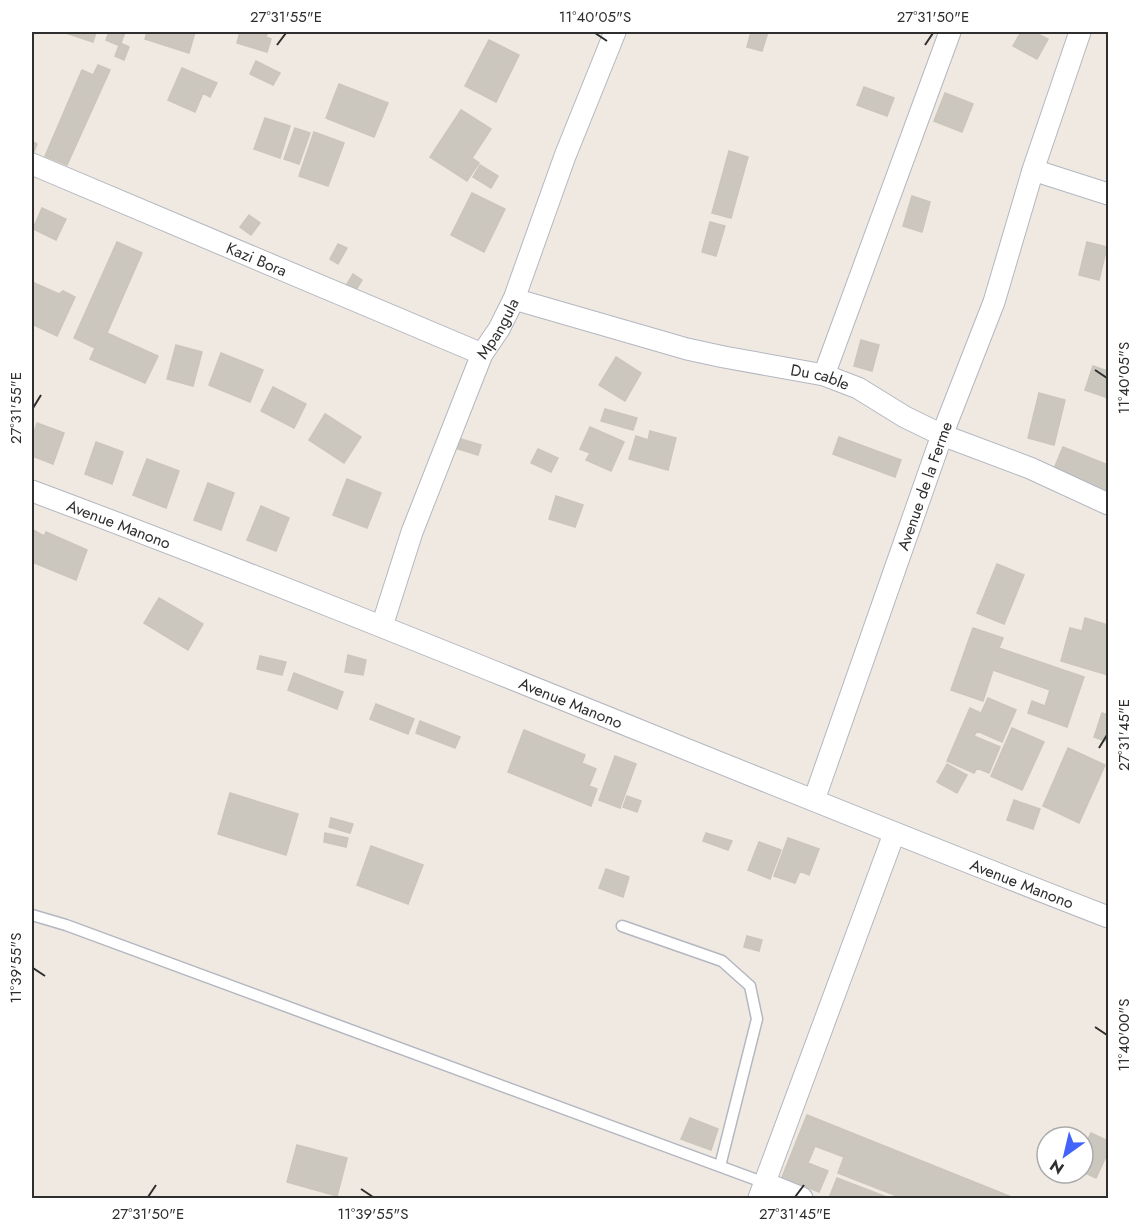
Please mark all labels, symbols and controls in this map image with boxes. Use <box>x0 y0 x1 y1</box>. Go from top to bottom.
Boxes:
text: 27°31'55"E <box>250 6 322 28</box>
text: 11°40'05"S <box>559 6 631 28</box>
text: 27°31'50"E <box>897 6 969 28</box>
street label: Kazi Bora <box>223 236 291 282</box>
street label: Mpangula <box>471 294 525 364</box>
text: 11°40'05"S <box>1113 342 1135 414</box>
street label: Du cable <box>789 358 853 396</box>
text: 27°31'55"E <box>5 372 27 444</box>
street label: Avenue de la Ferme <box>891 418 958 553</box>
street label: Avenue Manono <box>63 494 174 555</box>
street label: Avenue Manono <box>516 672 626 734</box>
text: 27°31'45"E <box>1113 699 1135 771</box>
street label: Avenue Manono <box>967 853 1077 915</box>
text: 11°39'55"S <box>5 933 27 1003</box>
text: 11°40'00"S <box>1113 999 1135 1071</box>
north arrow <box>1035 1125 1095 1185</box>
text: N <box>1045 1154 1069 1180</box>
text: 27°31'50"E <box>112 1203 184 1225</box>
text: 11°39'55"S <box>338 1203 408 1225</box>
text: 27°31'45"E <box>759 1203 831 1225</box>

